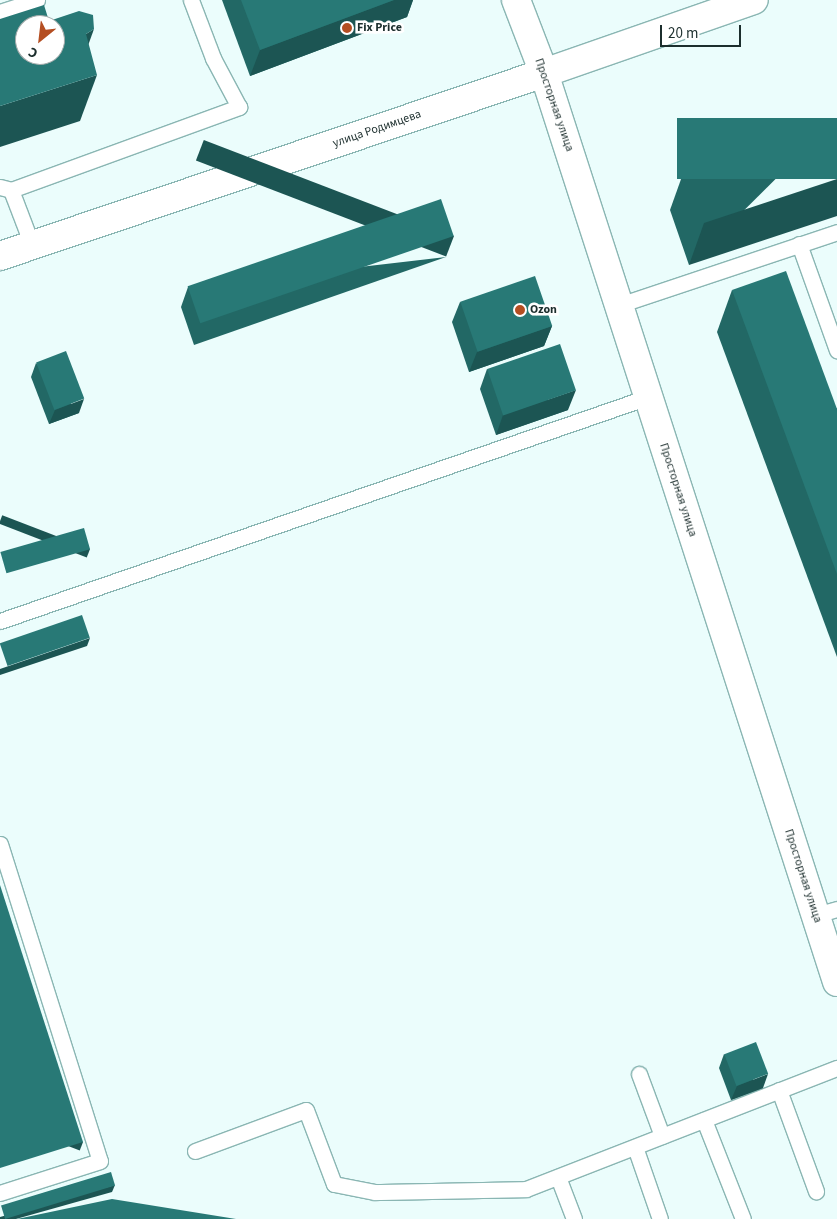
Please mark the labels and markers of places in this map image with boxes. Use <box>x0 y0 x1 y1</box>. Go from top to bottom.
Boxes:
place label: Fix Price <box>357 21 402 35</box>
marker: Fix Price <box>341 22 353 34</box>
place label: Ozon <box>530 303 557 317</box>
marker: Ozon <box>514 304 526 316</box>

